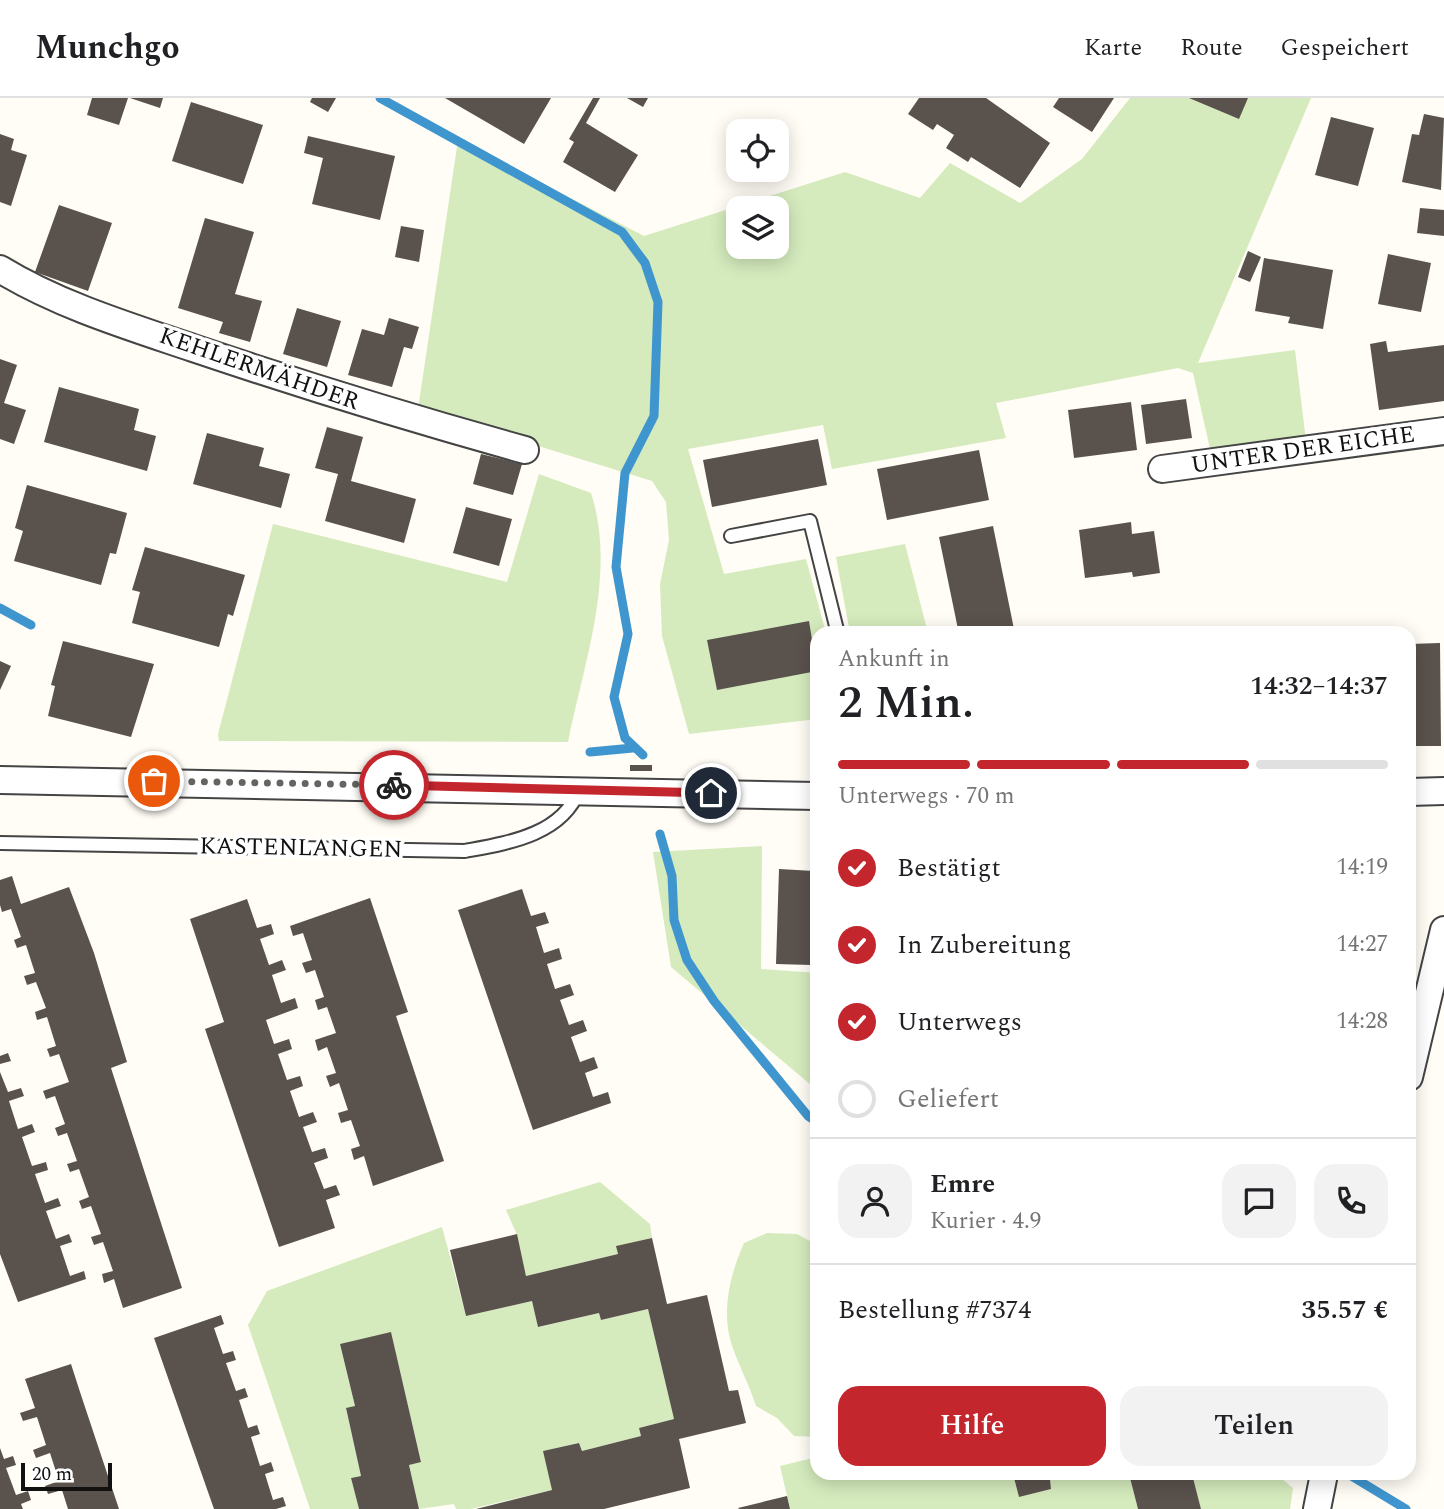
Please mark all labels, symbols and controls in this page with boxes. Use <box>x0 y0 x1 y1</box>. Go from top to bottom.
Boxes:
text: Munchgo <box>35 23 180 73</box>
text: Karte <box>1084 30 1142 66</box>
text: Route <box>1180 30 1243 66</box>
text: Gespeichert <box>1281 30 1409 66</box>
map controls <box>726 119 789 259</box>
button: locate <box>726 119 789 182</box>
button: layers <box>726 196 789 259</box>
street label: KEHLERMÄHDER <box>154 318 364 420</box>
street label: UNTER DER EICHE <box>1189 416 1417 484</box>
text: Ankunft in <box>838 642 950 677</box>
text: 14:32–14:37 <box>1250 666 1388 706</box>
text: 2 Min. <box>838 668 974 738</box>
courier <box>359 750 429 820</box>
pin <box>124 751 184 811</box>
icon: bag <box>135 762 173 800</box>
pin <box>681 763 741 823</box>
icon: bike <box>375 766 413 804</box>
icon: home <box>692 774 730 812</box>
text: Unterwegs · 70 m <box>838 779 1014 814</box>
street label: KASTENLANGEN <box>199 828 403 868</box>
text: Bestätigt <box>897 848 1001 888</box>
icon: check <box>838 849 876 887</box>
text: 14:19 <box>1336 850 1388 885</box>
text: In Zubereitung <box>897 925 1071 965</box>
icon: check <box>838 926 876 964</box>
text: 14:27 <box>1336 927 1388 962</box>
text: Unterwegs <box>897 1002 1022 1042</box>
icon: check <box>838 1003 876 1041</box>
text: 14:28 <box>1336 1004 1388 1039</box>
text: Geliefert <box>897 1079 999 1119</box>
button: person <box>838 1164 912 1238</box>
text: Emre <box>930 1164 995 1204</box>
button: chat <box>1222 1164 1296 1238</box>
button: phone <box>1314 1164 1388 1238</box>
text: Kurier · 4.9 <box>930 1204 1041 1239</box>
text: Bestellung #7374 <box>838 1290 1031 1330</box>
text: 35.57 € <box>1302 1290 1388 1330</box>
button: Hilfe <box>838 1386 1106 1466</box>
button: Teilen <box>1120 1386 1388 1466</box>
scale bar <box>21 1460 112 1492</box>
text: 20 m <box>32 1460 72 1489</box>

